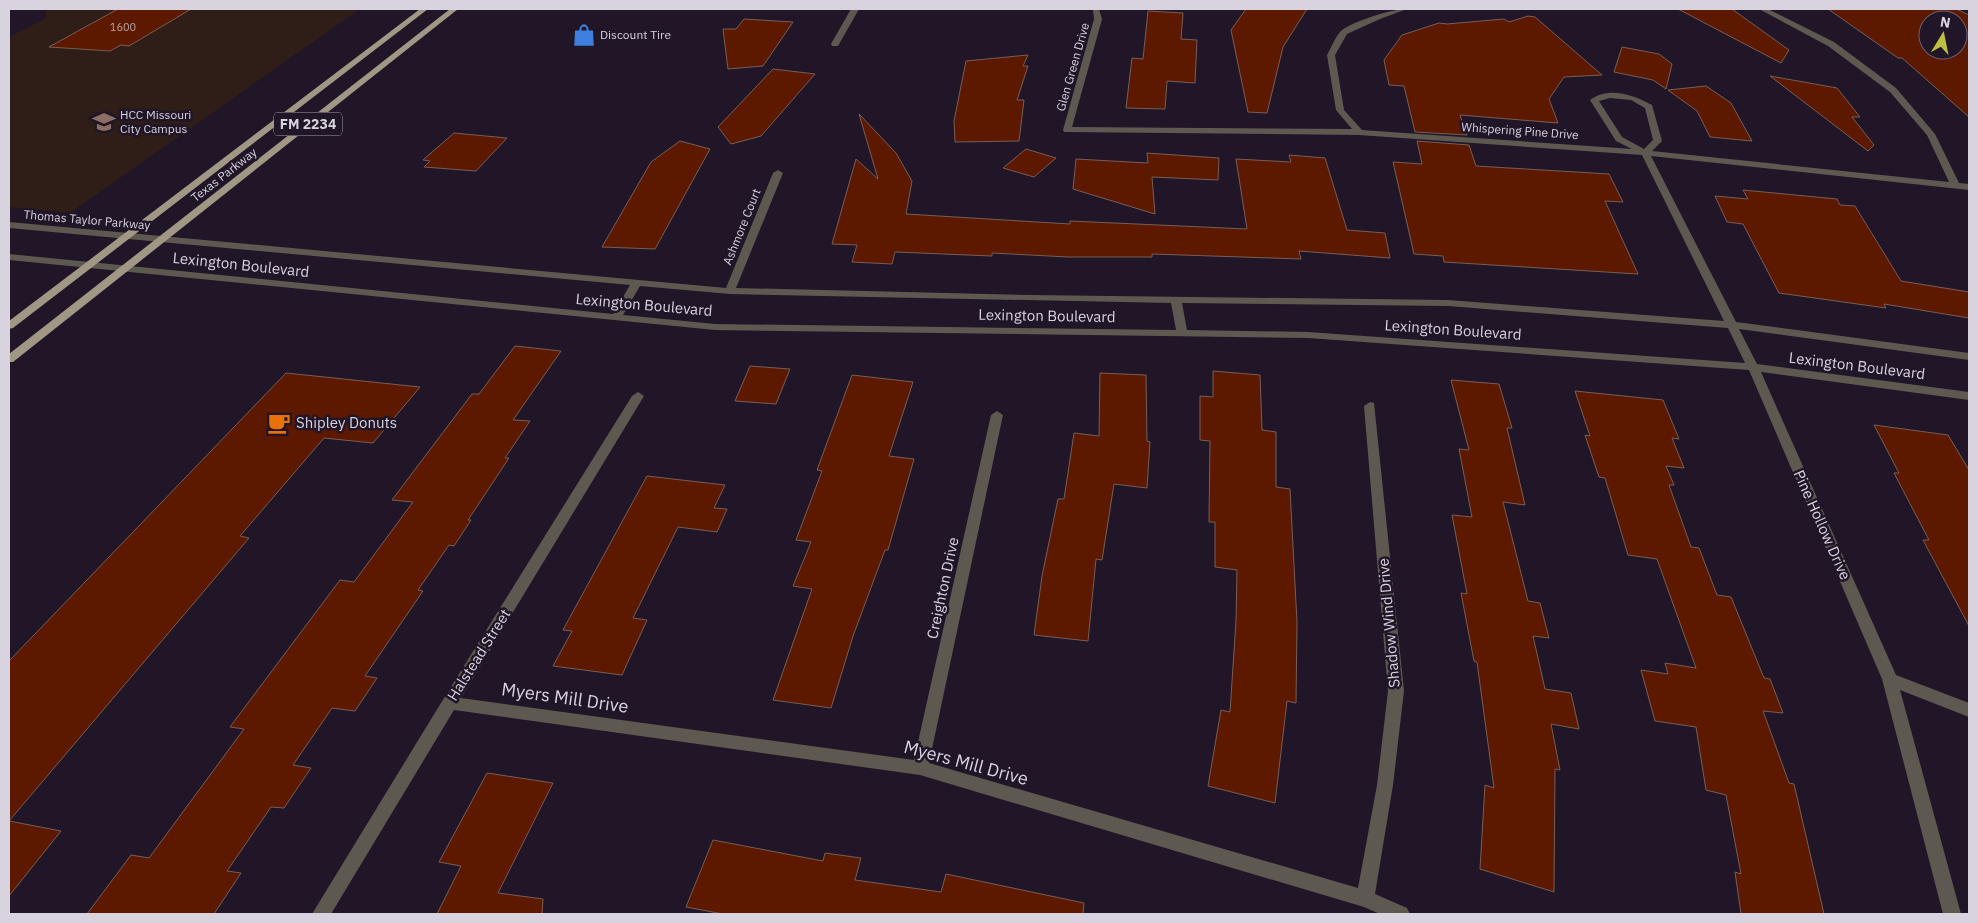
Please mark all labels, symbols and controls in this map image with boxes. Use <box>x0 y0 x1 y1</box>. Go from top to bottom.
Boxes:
north arrow <box>1918 10 1968 60</box>
text: N <box>1939 12 1952 32</box>
house number: 1600 <box>110 20 136 34</box>
street label: Glen Green Drive <box>1053 21 1092 113</box>
shop icon: Discount Tire <box>571 22 597 48</box>
place label: Discount Tire <box>600 27 671 42</box>
place label: HCC Missouri City Campus <box>120 107 191 136</box>
school or university icon: HCC Missouri City Campus <box>91 109 117 135</box>
road number: FM 2234 <box>274 112 342 136</box>
street label: Whispering Pine Drive <box>1461 119 1580 142</box>
street label: Texas Parkway <box>188 144 260 205</box>
street label: Ashmore Court <box>719 186 764 267</box>
street label: Thomas Taylor Parkway <box>23 206 151 233</box>
street label: Lexington Boulevard <box>172 248 310 281</box>
street label: Lexington Boulevard <box>575 289 713 320</box>
street label: Lexington Boulevard <box>978 305 1116 326</box>
street label: Lexington Boulevard <box>1384 315 1522 344</box>
street label: Lexington Boulevard <box>1788 348 1926 383</box>
cafe icon: Shipley Donuts <box>266 410 292 436</box>
place label: Shipley Donuts <box>296 413 397 432</box>
street label: Pine Hollow Drive <box>1790 467 1855 583</box>
street label: Creighton Drive <box>922 535 963 641</box>
street label: Shadow Wind Drive <box>1373 557 1404 689</box>
street label: Halstead Street <box>443 605 514 704</box>
street label: Myers Mill Drive <box>500 677 630 718</box>
street label: Myers Mill Drive <box>901 735 1031 790</box>

